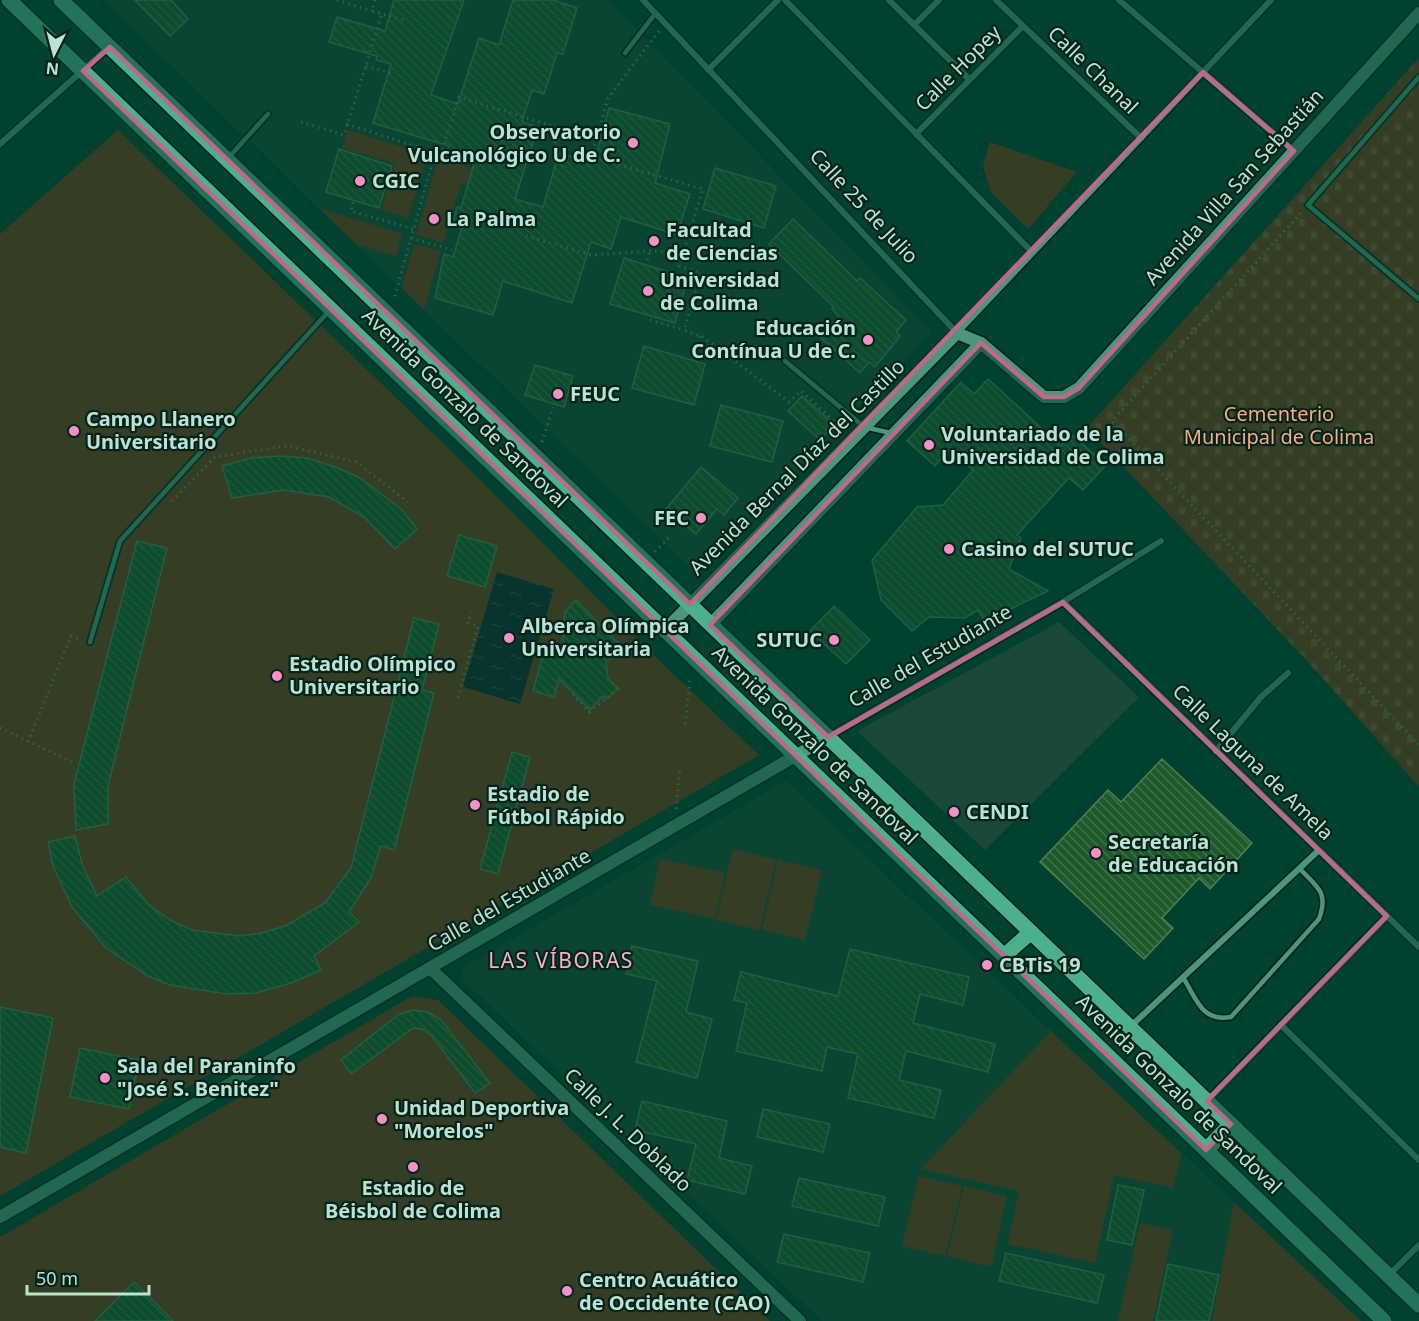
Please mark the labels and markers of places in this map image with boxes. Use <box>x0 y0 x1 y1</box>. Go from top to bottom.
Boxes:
place label: Observatorio Vulcanológico U de C. <box>408 118 621 168</box>
marker: Observatorio Vulcanológico U de C. <box>626 136 640 150</box>
place label: CGIC <box>372 167 420 194</box>
marker: CGIC <box>353 174 367 188</box>
place label: La Palma <box>446 205 536 232</box>
marker: La Palma <box>427 212 441 226</box>
place label: Facultad de Ciencias <box>666 216 778 266</box>
marker: Facultad de Ciencias <box>647 234 661 248</box>
place label: Universidad de Colima <box>660 266 780 316</box>
marker: Universidad de Colima <box>641 284 655 298</box>
place label: Educación Contínua U de C. <box>691 314 856 364</box>
marker: Educación Contínua U de C. <box>861 333 875 347</box>
place label: FEUC <box>570 380 620 407</box>
marker: FEUC <box>551 387 565 401</box>
place label: Campo Llanero Universitario <box>86 405 236 455</box>
place label: Voluntariado de la Universidad de Colima <box>941 420 1164 470</box>
marker: Campo Llanero Universitario <box>67 424 81 438</box>
marker: Voluntariado de la Universidad de Colima <box>922 438 936 452</box>
place label: FEC <box>654 504 689 531</box>
marker: FEC <box>694 511 708 525</box>
place label: Casino del SUTUC <box>961 535 1134 562</box>
marker: Casino del SUTUC <box>942 542 956 556</box>
place label: Alberca Olímpica Universitaria <box>521 612 690 662</box>
place label: SUTUC <box>756 626 822 653</box>
marker: Alberca Olímpica Universitaria <box>502 631 516 645</box>
marker: SUTUC <box>827 633 841 647</box>
place label: Estadio Olímpico Universitario <box>289 650 456 700</box>
marker: Estadio Olímpico Universitario <box>270 669 284 683</box>
place label: Estadio de Fútbol Rápido <box>487 780 625 830</box>
marker: Estadio de Fútbol Rápido <box>468 798 482 812</box>
place label: CENDI <box>966 798 1029 825</box>
marker: CENDI <box>947 805 961 819</box>
place label: Secretaría de Educación <box>1108 828 1239 878</box>
marker: Secretaría de Educación <box>1089 846 1103 860</box>
place label: CBTis 19 <box>999 951 1081 978</box>
marker: CBTis 19 <box>980 958 994 972</box>
place label: Sala del Paraninfo "José S. Benitez" <box>117 1052 296 1102</box>
marker: Sala del Paraninfo "José S. Benitez" <box>98 1071 112 1085</box>
place label: Unidad Deportiva "Morelos" <box>394 1094 569 1144</box>
marker: Unidad Deportiva "Morelos" <box>375 1112 389 1126</box>
marker: Estadio de Béisbol de Colima <box>406 1160 420 1174</box>
place label: Estadio de Béisbol de Colima <box>325 1174 501 1224</box>
place label: Centro Acuático de Occidente (CAO) <box>579 1266 770 1316</box>
marker: Centro Acuático de Occidente (CAO) <box>560 1284 574 1298</box>

